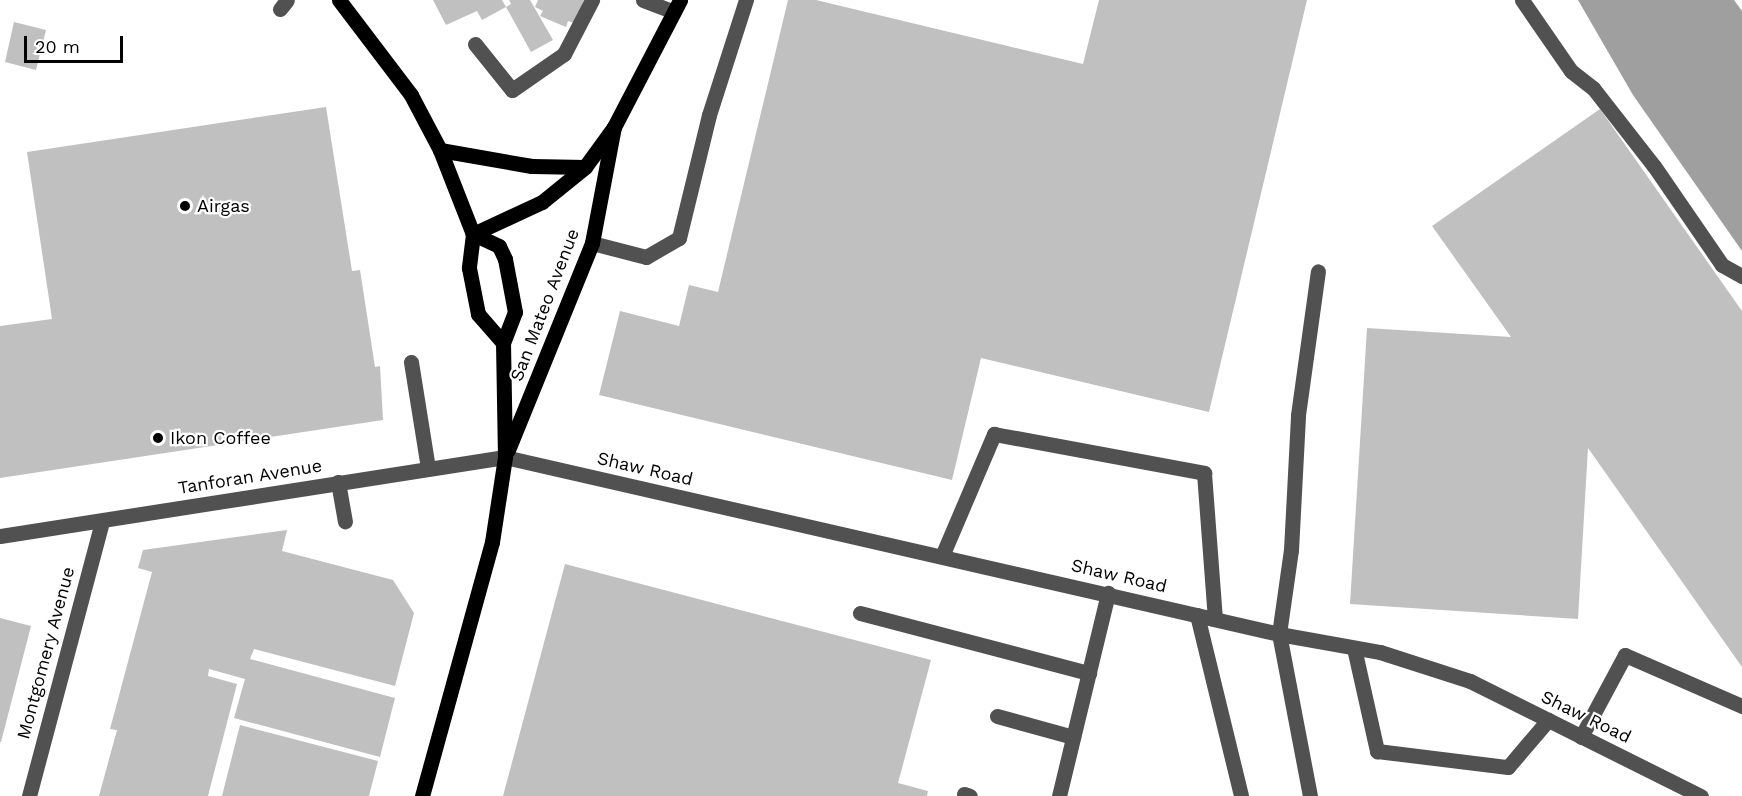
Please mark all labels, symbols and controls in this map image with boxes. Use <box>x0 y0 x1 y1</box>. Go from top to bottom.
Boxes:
scale bar <box>27 24 126 62</box>
text: 20 m <box>35 36 80 57</box>
place label: Airgas <box>197 195 250 217</box>
marker: Airgas <box>178 199 192 213</box>
street label: San Mateo Avenue <box>506 225 584 385</box>
place label: Ikon Coffee <box>170 427 271 449</box>
marker: Ikon Coffee <box>151 431 165 445</box>
street label: Shaw Road <box>595 447 695 491</box>
street label: Tanforan Avenue <box>176 455 324 499</box>
street label: Shaw Road <box>1069 554 1169 598</box>
street label: Montgomery Avenue <box>12 564 80 742</box>
street label: Shaw Road <box>1537 686 1635 748</box>

